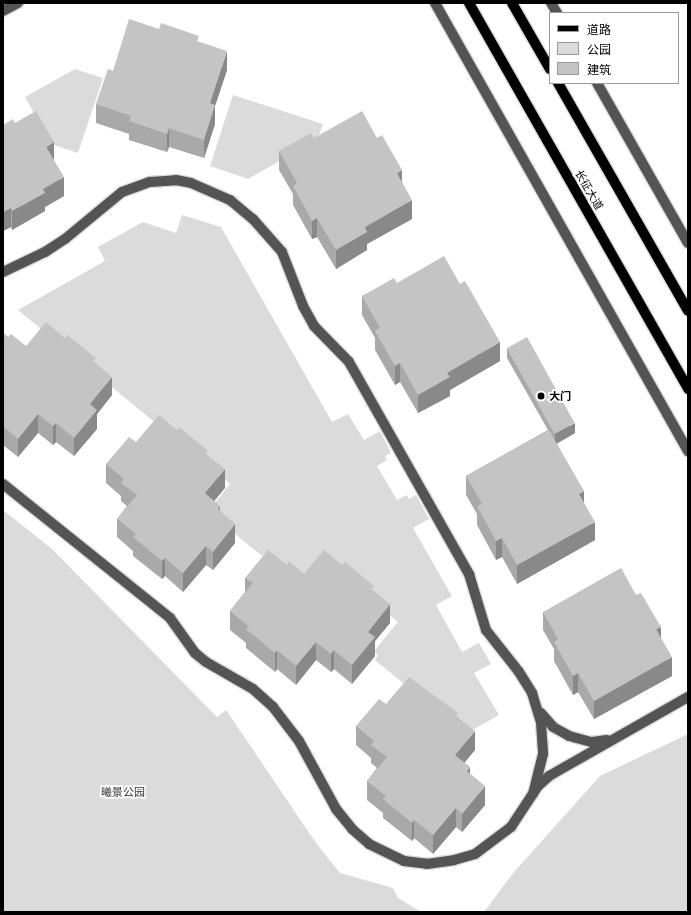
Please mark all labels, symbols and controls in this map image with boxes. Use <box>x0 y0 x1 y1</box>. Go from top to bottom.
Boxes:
legend <box>549 12 679 84</box>
text: 道路 <box>587 22 611 37</box>
text: 公园 <box>587 42 611 57</box>
text: 建筑 <box>587 62 611 77</box>
street label: 长征大道 <box>572 168 606 212</box>
place label: 大门 <box>549 389 571 403</box>
marker: 大门 <box>536 391 546 401</box>
park label: 曦景公园 <box>101 785 145 799</box>

